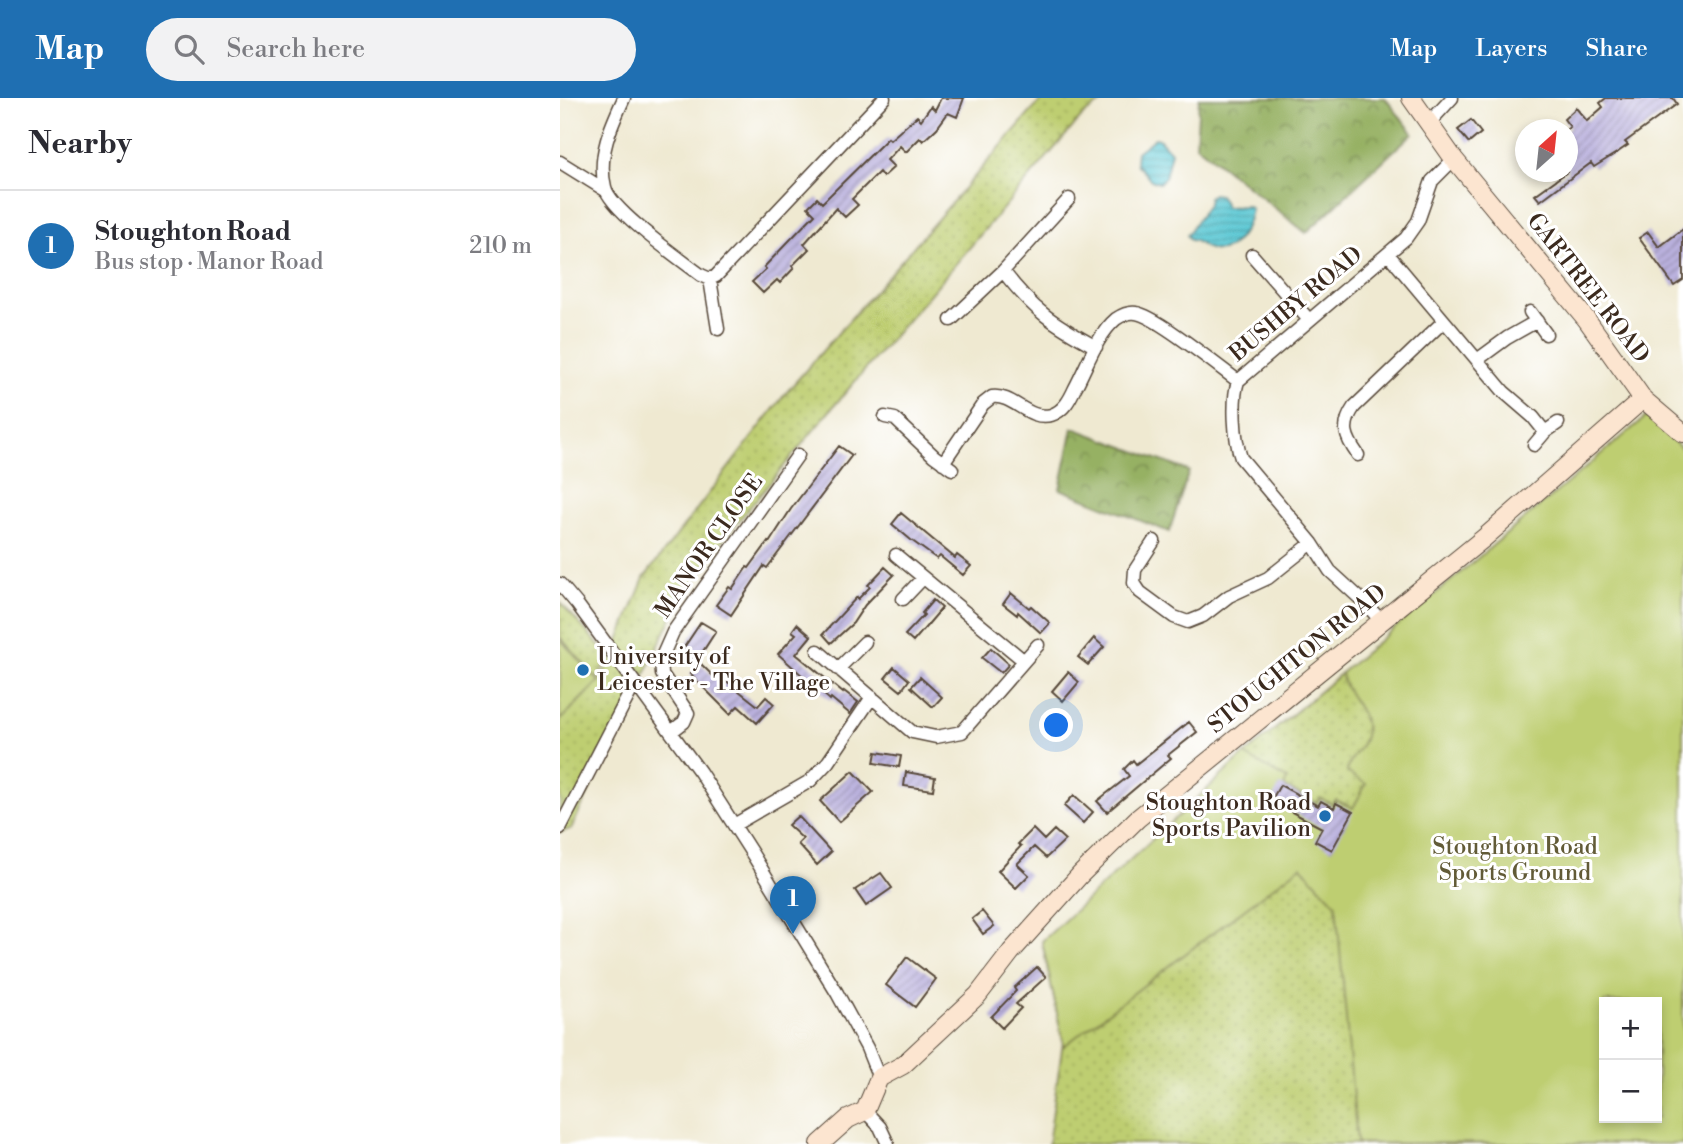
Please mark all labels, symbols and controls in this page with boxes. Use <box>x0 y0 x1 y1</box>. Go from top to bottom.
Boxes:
search box <box>146 18 636 81</box>
text: Map <box>35 29 104 70</box>
icon: search <box>170 30 208 68</box>
text: Search here <box>226 33 365 65</box>
text: Map <box>1390 34 1437 64</box>
text: Layers <box>1475 34 1547 64</box>
text: Share <box>1585 34 1648 64</box>
north arrow <box>1515 119 1578 182</box>
text: Nearby <box>28 125 132 163</box>
street label: GARTREE ROAD <box>1521 207 1655 369</box>
text: Stoughton Road <box>95 216 291 248</box>
text: 1 <box>45 232 57 260</box>
text: 210 m <box>469 232 532 260</box>
street label: BUSHBY ROAD <box>1223 240 1368 368</box>
text: Bus stop · Manor Road <box>95 248 323 276</box>
street label: MANOR CLOSE <box>649 469 769 623</box>
street label: STOUGHTON ROAD <box>1202 578 1392 740</box>
place label: University of Leicester - The Village <box>597 643 830 697</box>
marker: University of Leicester - The Village <box>575 662 591 678</box>
your location <box>1039 708 1073 742</box>
place label: Stoughton Road Sports Pavilion <box>1146 789 1311 843</box>
marker: Stoughton Road Sports Pavilion <box>1317 808 1333 824</box>
park label: Stoughton Road Sports Ground <box>1432 833 1598 887</box>
pin: 1 <box>770 876 816 934</box>
map controls <box>1599 997 1662 1123</box>
button: + <box>1599 997 1662 1060</box>
button: − <box>1599 1060 1662 1123</box>

